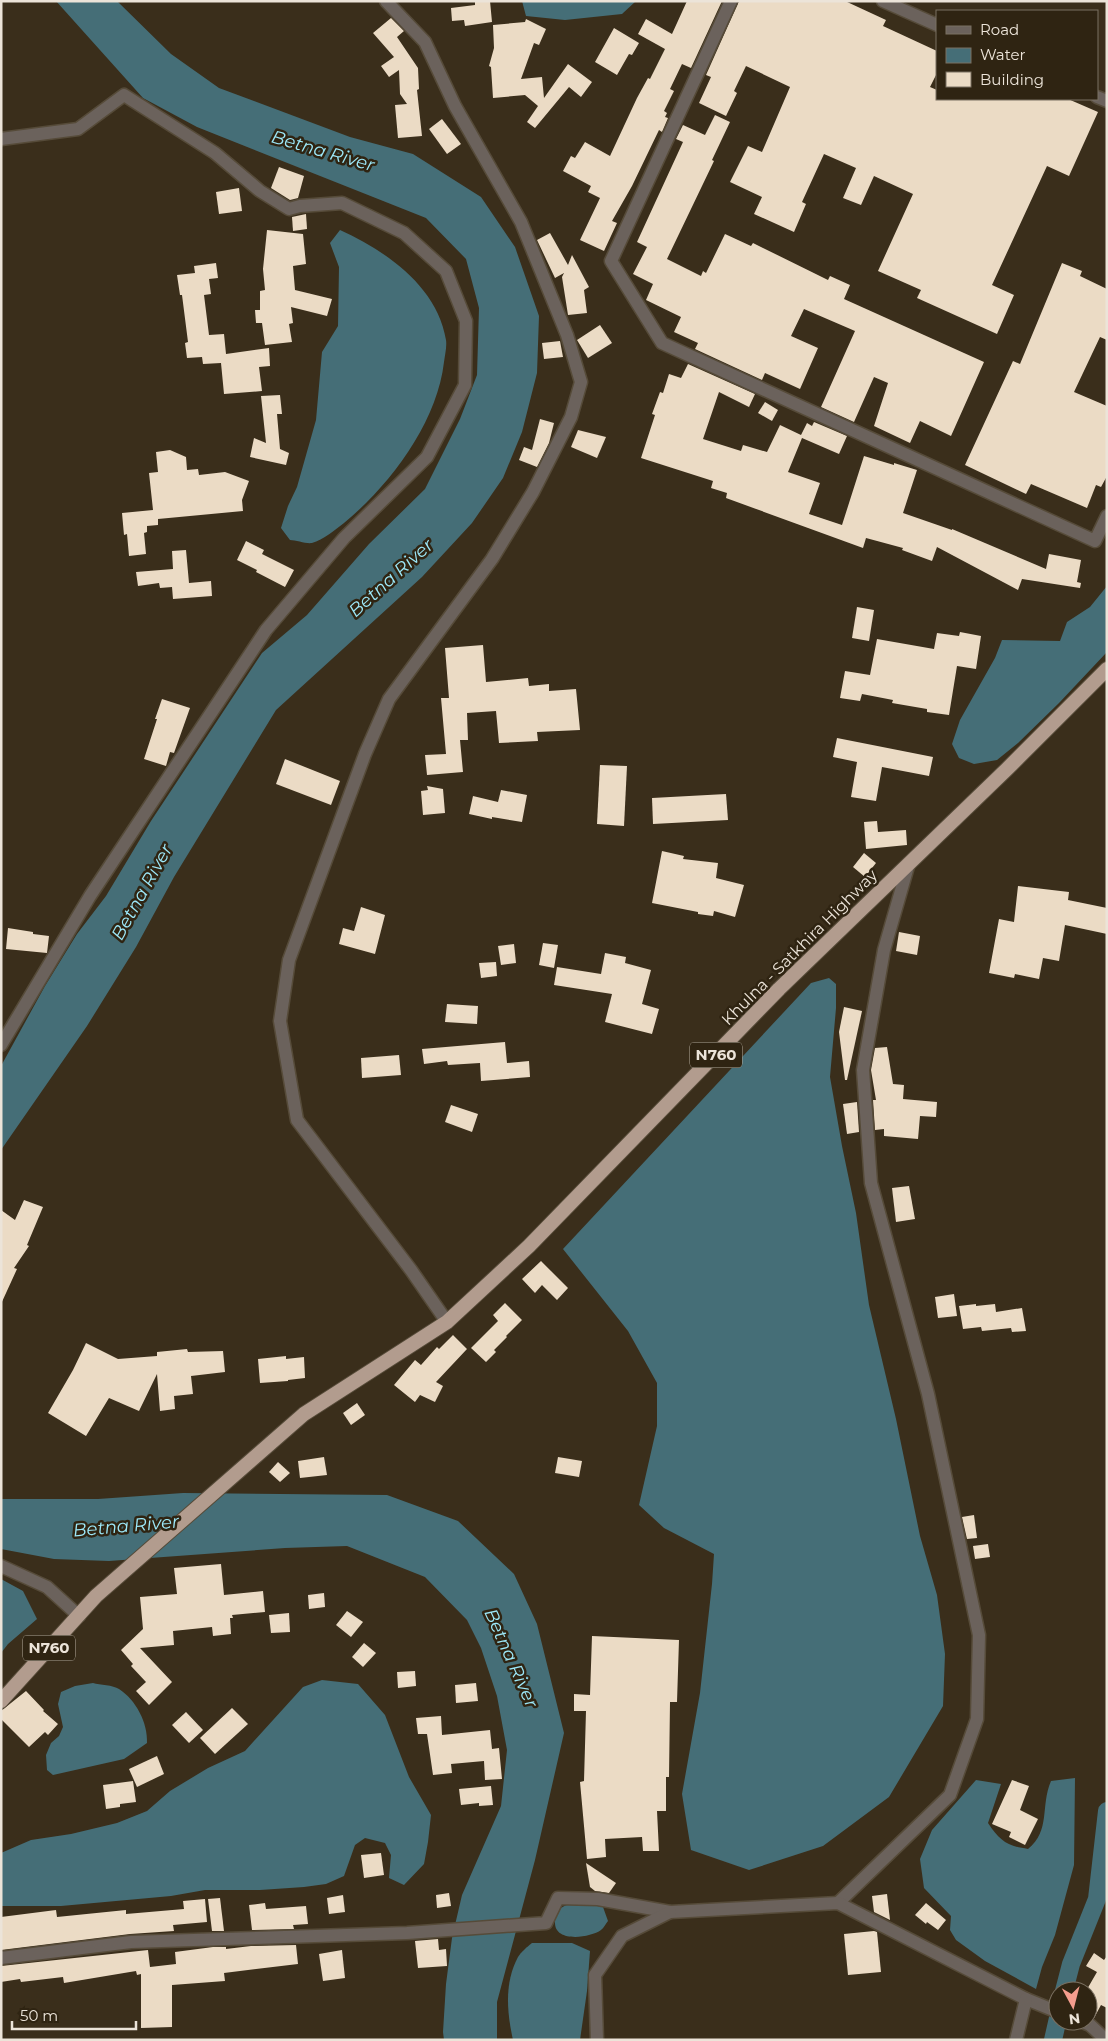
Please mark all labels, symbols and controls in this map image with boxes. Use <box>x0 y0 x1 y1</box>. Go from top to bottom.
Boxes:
legend <box>936 10 1098 100</box>
text: Road <box>980 20 1019 39</box>
text: Water <box>980 45 1026 64</box>
text: Building <box>980 70 1044 89</box>
water label: Betna River <box>269 126 378 176</box>
water label: Betna River <box>344 534 438 622</box>
water label: Betna River <box>107 840 178 944</box>
street label: Khulna - Satkhira Highway <box>718 865 881 1029</box>
road number: N760 <box>690 1042 742 1068</box>
water label: Betna River <box>72 1510 181 1542</box>
water label: Betna River <box>479 1605 543 1712</box>
road number: N760 <box>23 1636 75 1660</box>
north arrow <box>1048 1981 1098 2031</box>
scale bar <box>12 1998 136 2030</box>
text: 50 m <box>20 2006 58 2025</box>
text: N <box>1068 2009 1081 2029</box>

